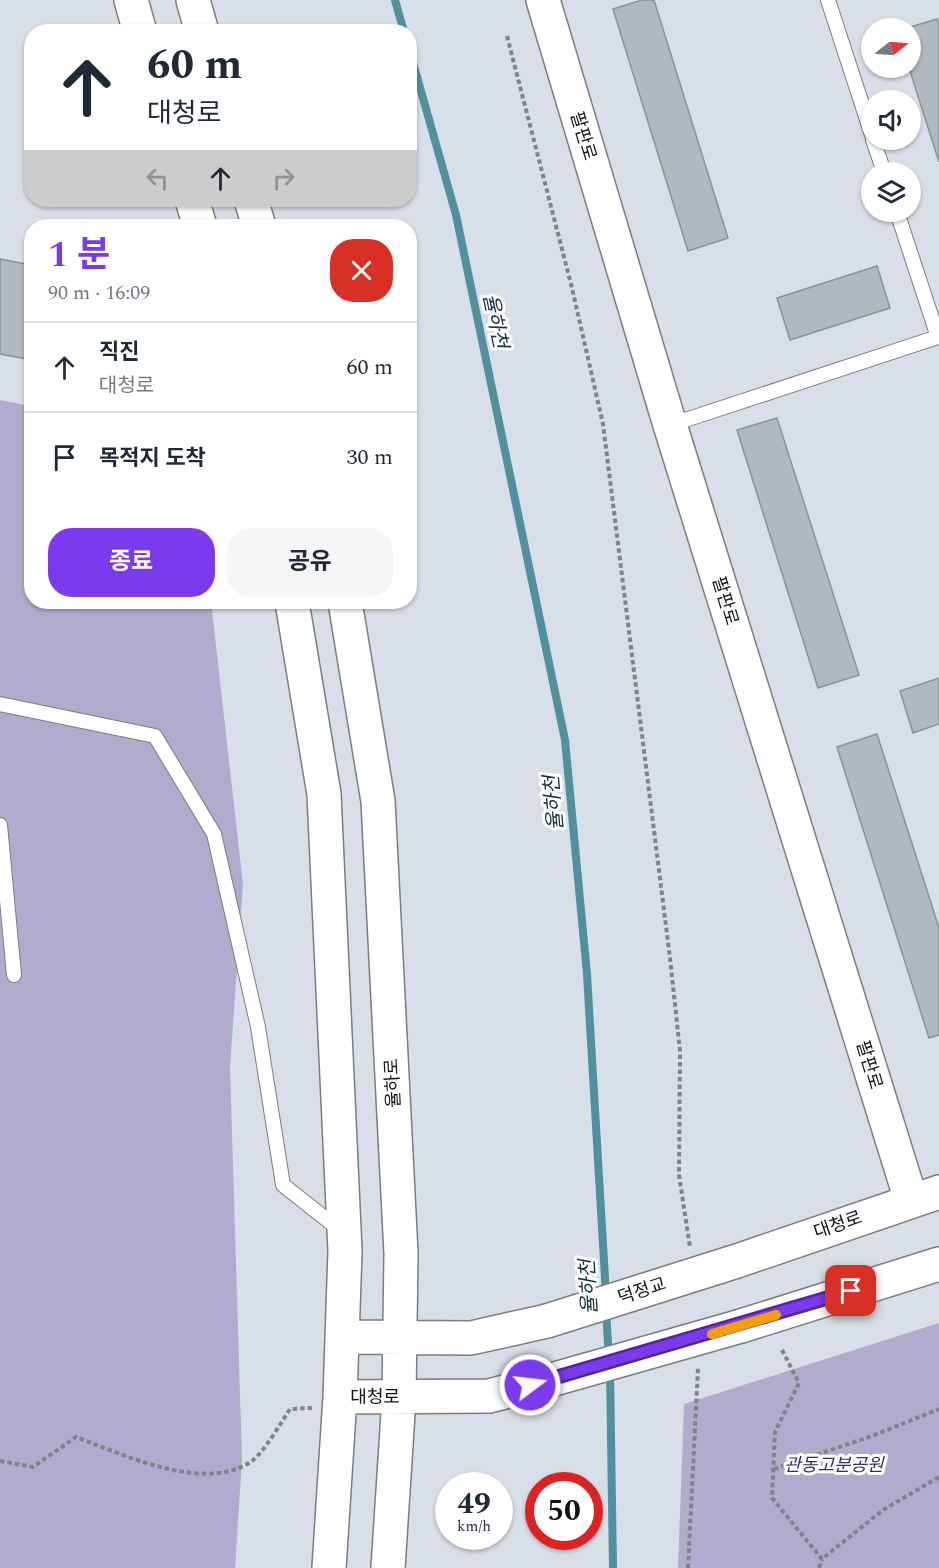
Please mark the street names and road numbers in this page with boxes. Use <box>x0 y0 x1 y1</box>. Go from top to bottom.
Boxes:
street label: 팔판로 <box>563 108 603 164</box>
street label: 팔판로 <box>705 573 745 629</box>
street label: 팔판로 <box>849 1037 889 1093</box>
street label: 율하로 <box>378 1057 408 1109</box>
street label: 대청로 <box>810 1204 866 1246</box>
street label: 덕정교 <box>614 1270 670 1312</box>
street label: 대청로 <box>350 1384 400 1411</box>

